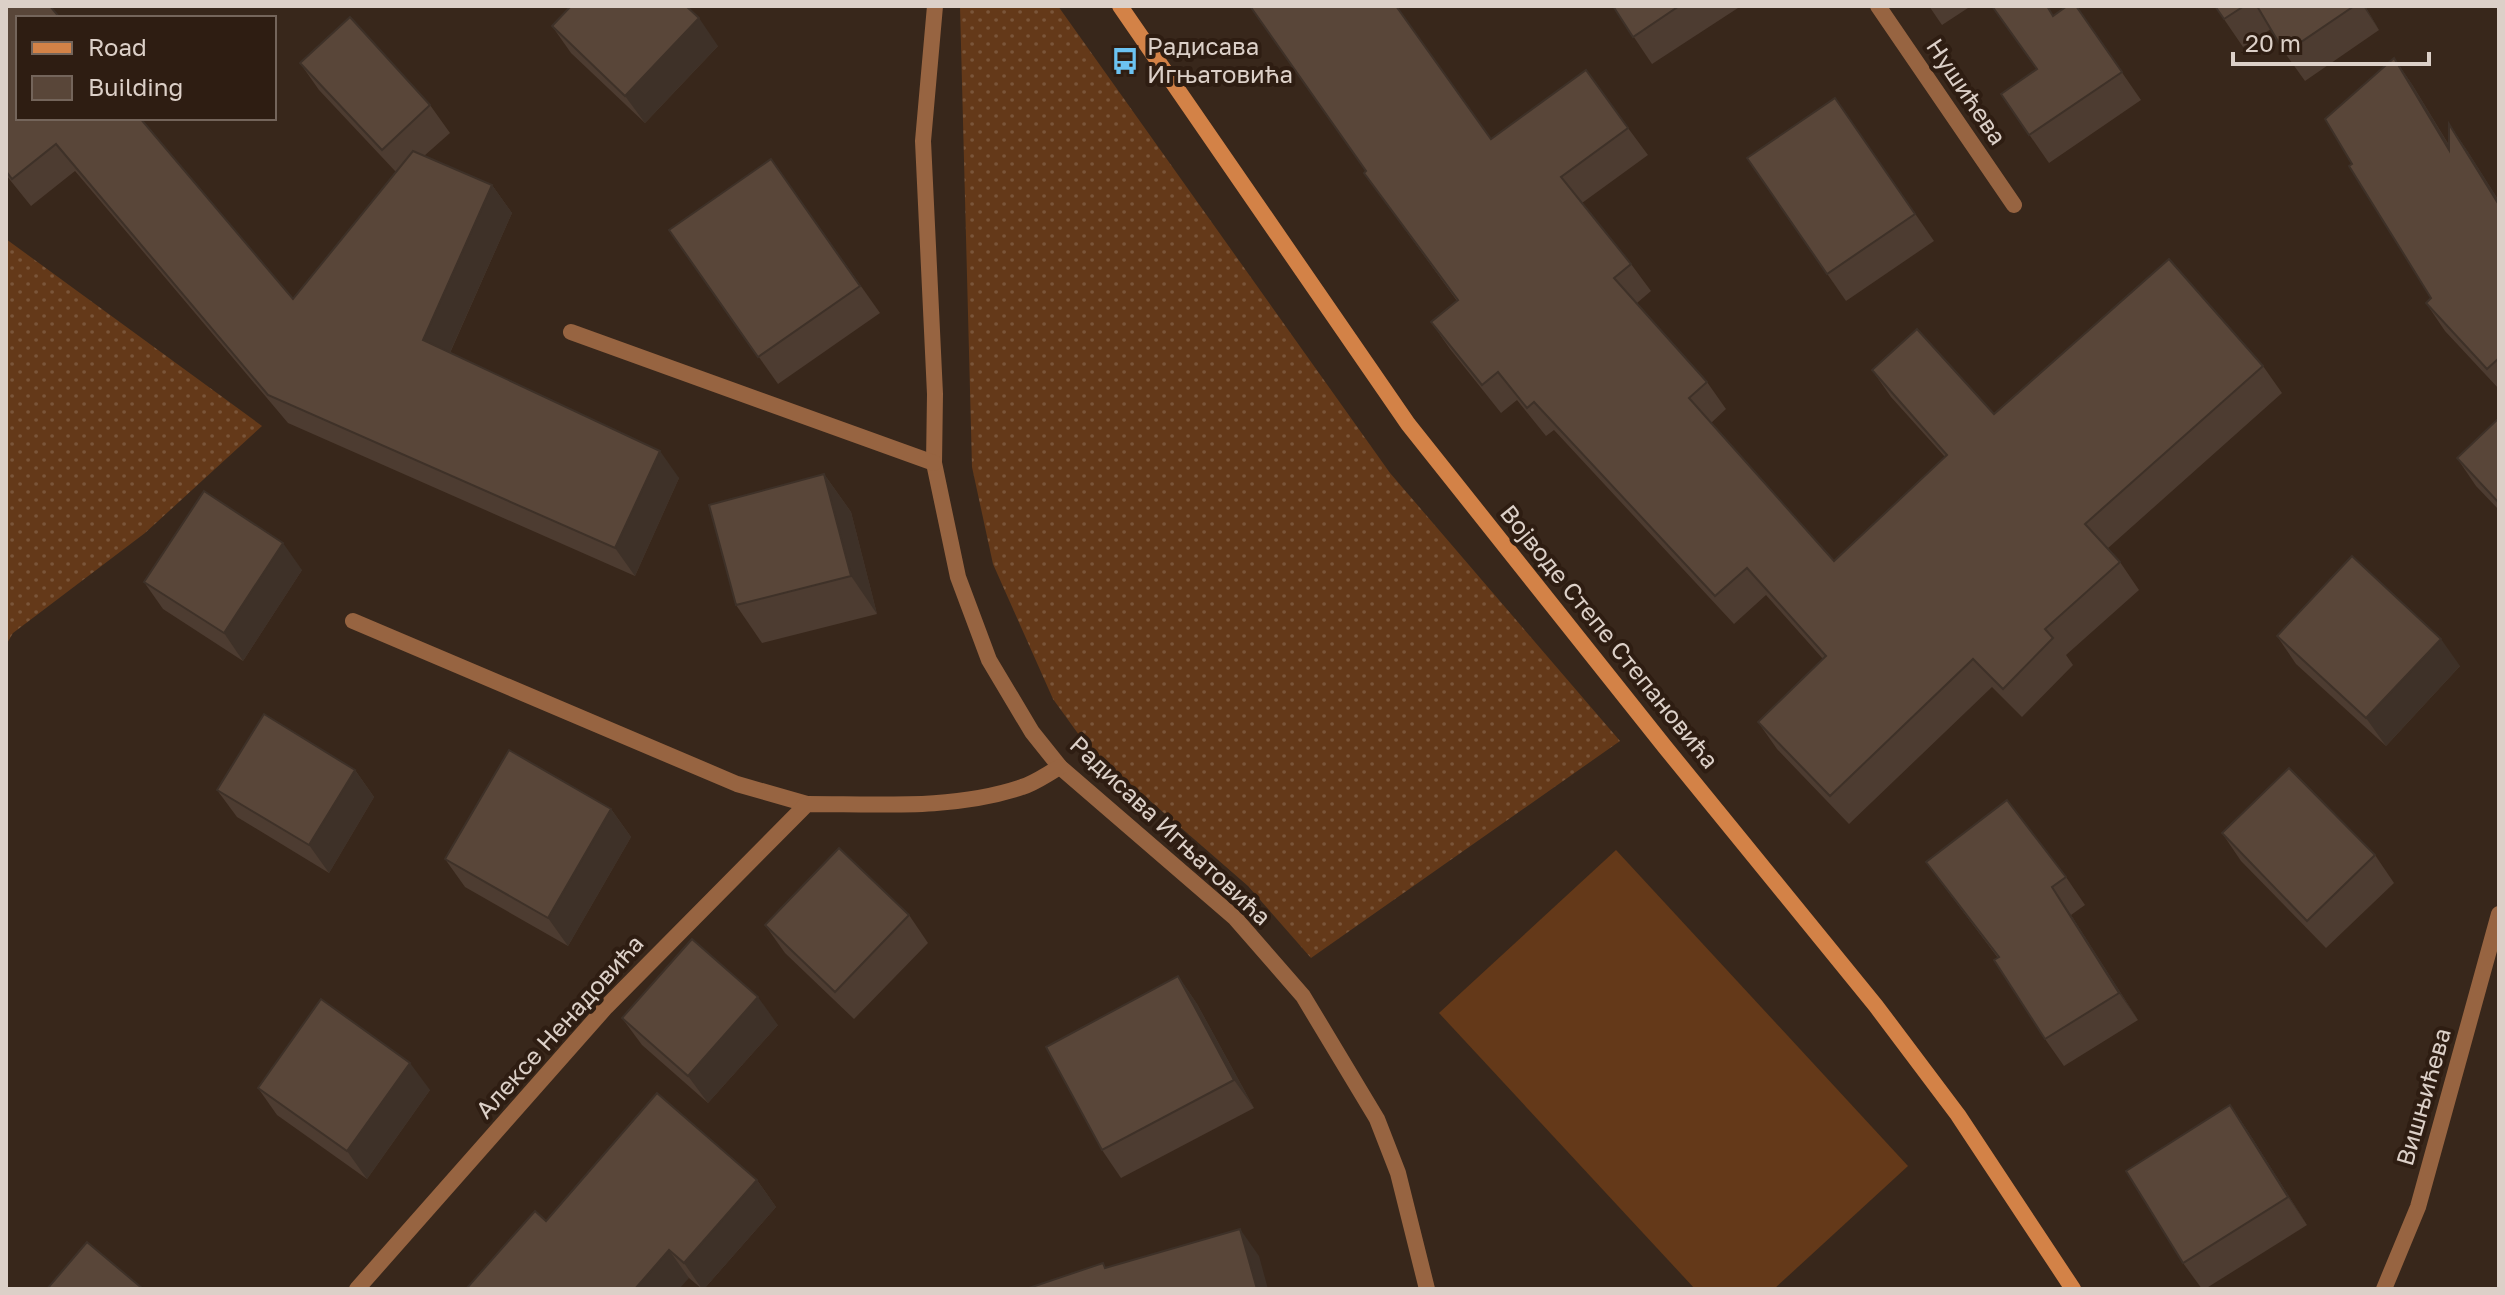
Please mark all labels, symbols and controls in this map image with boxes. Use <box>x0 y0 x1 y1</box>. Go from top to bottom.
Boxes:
legend <box>16 16 276 120</box>
scale bar <box>2233 16 2429 66</box>
text: 20 m <box>2245 28 2301 57</box>
place label: Радисава Игњатовића <box>1147 31 1293 88</box>
text: Road <box>88 32 147 61</box>
street label: Нушићева <box>1921 33 2013 150</box>
bus stop icon: Радисава Игњатовића <box>1110 46 1140 76</box>
text: Building <box>88 72 183 101</box>
street label: Војводе Степе Степановића <box>1495 498 1725 774</box>
street label: Радисава Игњатовића <box>1064 729 1278 931</box>
street label: Алексе Ненадовића <box>469 928 649 1124</box>
street label: Вишњићева <box>2389 1024 2456 1169</box>

